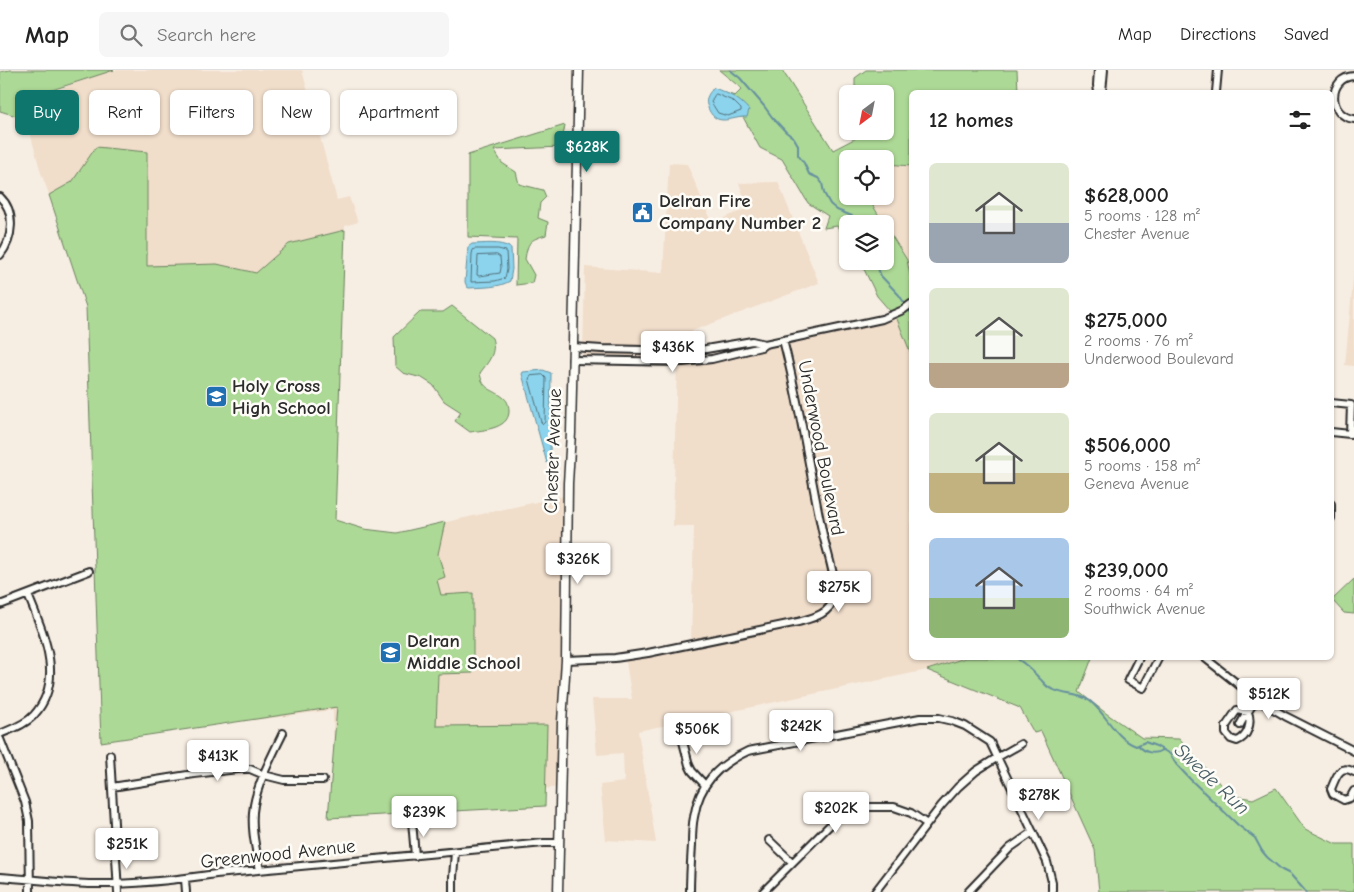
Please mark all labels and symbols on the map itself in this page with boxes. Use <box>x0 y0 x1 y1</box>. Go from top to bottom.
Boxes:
north arrow <box>839 85 894 140</box>
pin: $628K <box>552 131 622 173</box>
place label: Delran Fire Company Number 2 <box>659 190 821 234</box>
public building icon: Delran Fire Company Number 2 <box>631 200 655 224</box>
pin: $436K <box>638 330 708 373</box>
street label: Underwood Boulevard <box>793 359 849 537</box>
place label: Holy Cross High School <box>232 375 331 419</box>
school or university icon: Holy Cross High School <box>204 385 228 409</box>
street label: Chester Avenue <box>540 388 566 514</box>
pin: $326K <box>543 542 613 585</box>
pin: $275K <box>804 570 874 613</box>
place label: Delran Middle School <box>407 630 521 674</box>
school or university icon: Delran Middle School <box>379 640 403 664</box>
pin: $512K <box>1234 678 1304 720</box>
pin: $242K <box>766 710 836 752</box>
pin: $506K <box>662 712 732 755</box>
water label: Swede Run <box>1170 739 1254 819</box>
pin: $413K <box>183 740 253 782</box>
pin: $278K <box>1004 778 1074 821</box>
pin: $202K <box>801 792 871 834</box>
pin: $239K <box>389 796 459 838</box>
pin: $251K <box>92 828 162 870</box>
street label: Greenwood Avenue <box>199 835 357 873</box>

